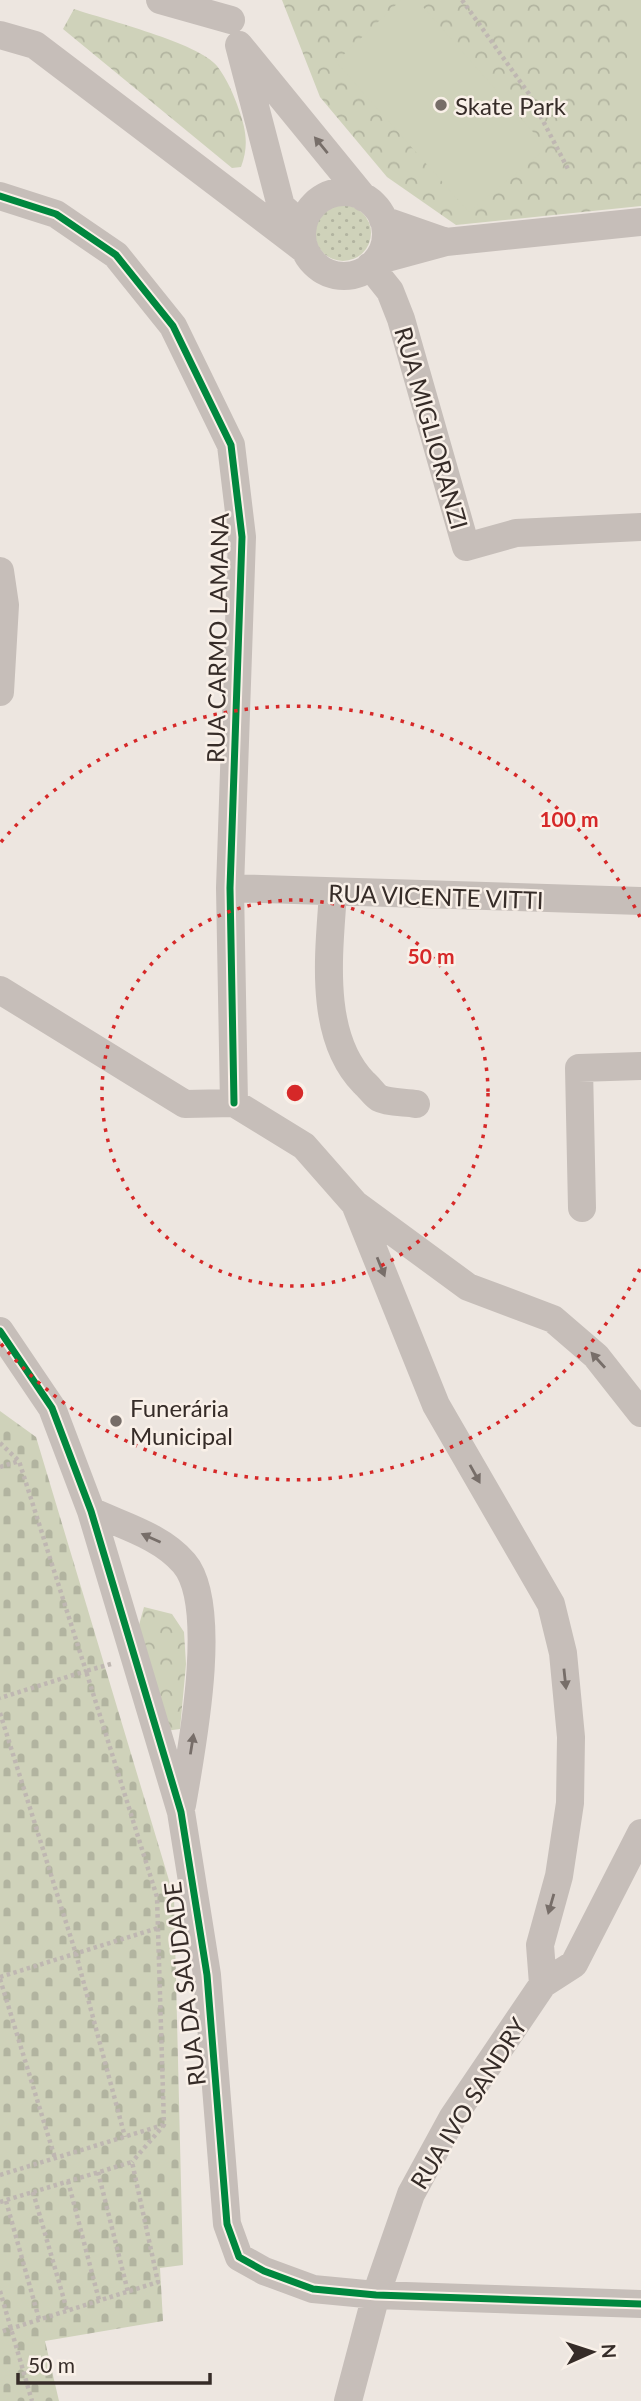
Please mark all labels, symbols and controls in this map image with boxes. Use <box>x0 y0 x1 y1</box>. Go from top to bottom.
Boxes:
place label: Skate Park <box>455 91 567 120</box>
marker: Skate Park <box>433 97 449 113</box>
one-way arrow <box>314 136 329 153</box>
street label: RUA MIGLIORANZI <box>389 323 475 533</box>
street label: RUA CARMO LAMANA <box>200 512 234 763</box>
text: 100 m <box>539 806 599 831</box>
street label: RUA VICENTE VITTI <box>328 878 544 914</box>
text: 50 m <box>407 943 455 968</box>
centre of rings <box>283 1081 307 1105</box>
one-way arrow <box>375 1257 386 1278</box>
one-way arrow <box>590 1351 606 1369</box>
place label: Funerária Municipal <box>130 1393 233 1450</box>
marker: Funerária Municipal <box>108 1413 124 1429</box>
one-way arrow <box>469 1464 481 1483</box>
one-way arrow <box>141 1532 161 1544</box>
one-way arrow <box>560 1668 571 1690</box>
one-way arrow <box>187 1733 198 1755</box>
street label: RUA DA SAUDADE <box>157 1880 211 2088</box>
one-way arrow <box>546 1894 556 1915</box>
street label: RUA IVO SANDRY <box>404 2012 532 2194</box>
north arrow <box>557 2317 627 2387</box>
scale bar <box>18 2342 210 2386</box>
text: N <box>598 2343 621 2359</box>
text: 50 m <box>28 2352 75 2377</box>

